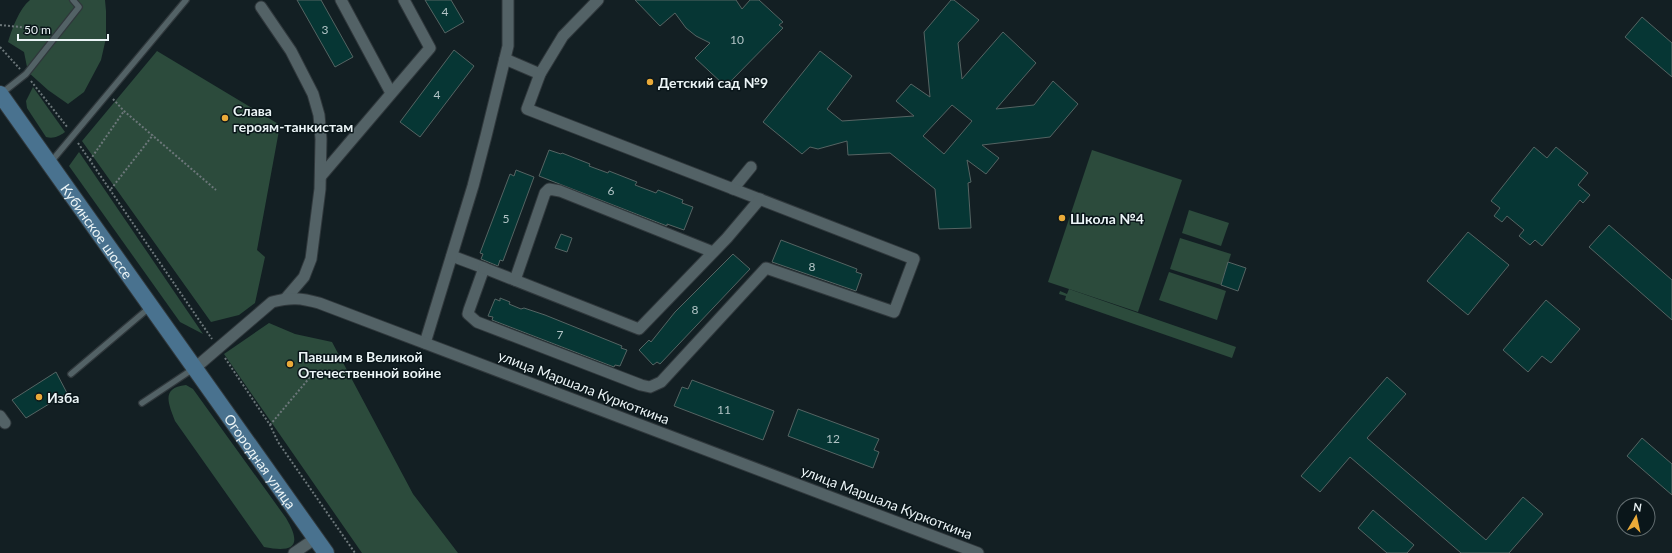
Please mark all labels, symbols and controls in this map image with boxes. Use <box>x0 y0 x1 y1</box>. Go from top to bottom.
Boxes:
house number: 4 <box>442 4 449 19</box>
scale bar <box>18 16 108 42</box>
text: 50 m <box>24 22 51 37</box>
house number: 3 <box>322 22 329 37</box>
house number: 10 <box>730 32 744 47</box>
place label: Детский сад №9 <box>658 74 768 91</box>
marker: Детский сад №9 <box>645 77 655 87</box>
house number: 4 <box>434 87 441 102</box>
place label: Слава героям-танкистам <box>233 102 353 135</box>
marker: Слава героям-танкистам <box>220 113 230 123</box>
street label: Кубинское шоссе <box>58 180 137 282</box>
house number: 6 <box>608 183 615 198</box>
place label: Школа №4 <box>1070 210 1144 227</box>
house number: 5 <box>503 211 510 226</box>
marker: Школа №4 <box>1057 213 1067 223</box>
house number: 8 <box>809 259 816 274</box>
house number: 8 <box>692 302 699 317</box>
house number: 7 <box>557 327 564 342</box>
street label: улица Маршала Куркоткина <box>496 346 672 428</box>
place label: Павшим в Великой Отечественной войне <box>298 348 442 381</box>
marker: Павшим в Великой Отечественной войне <box>285 359 295 369</box>
place label: Изба <box>47 389 79 406</box>
marker: Изба <box>34 392 44 402</box>
house number: 11 <box>717 402 731 417</box>
street label: Огородная улица <box>221 410 300 512</box>
house number: 12 <box>826 431 840 446</box>
street label: улица Маршала Куркоткина <box>799 461 975 543</box>
north arrow <box>1616 497 1656 537</box>
text: N <box>1632 500 1643 514</box>

